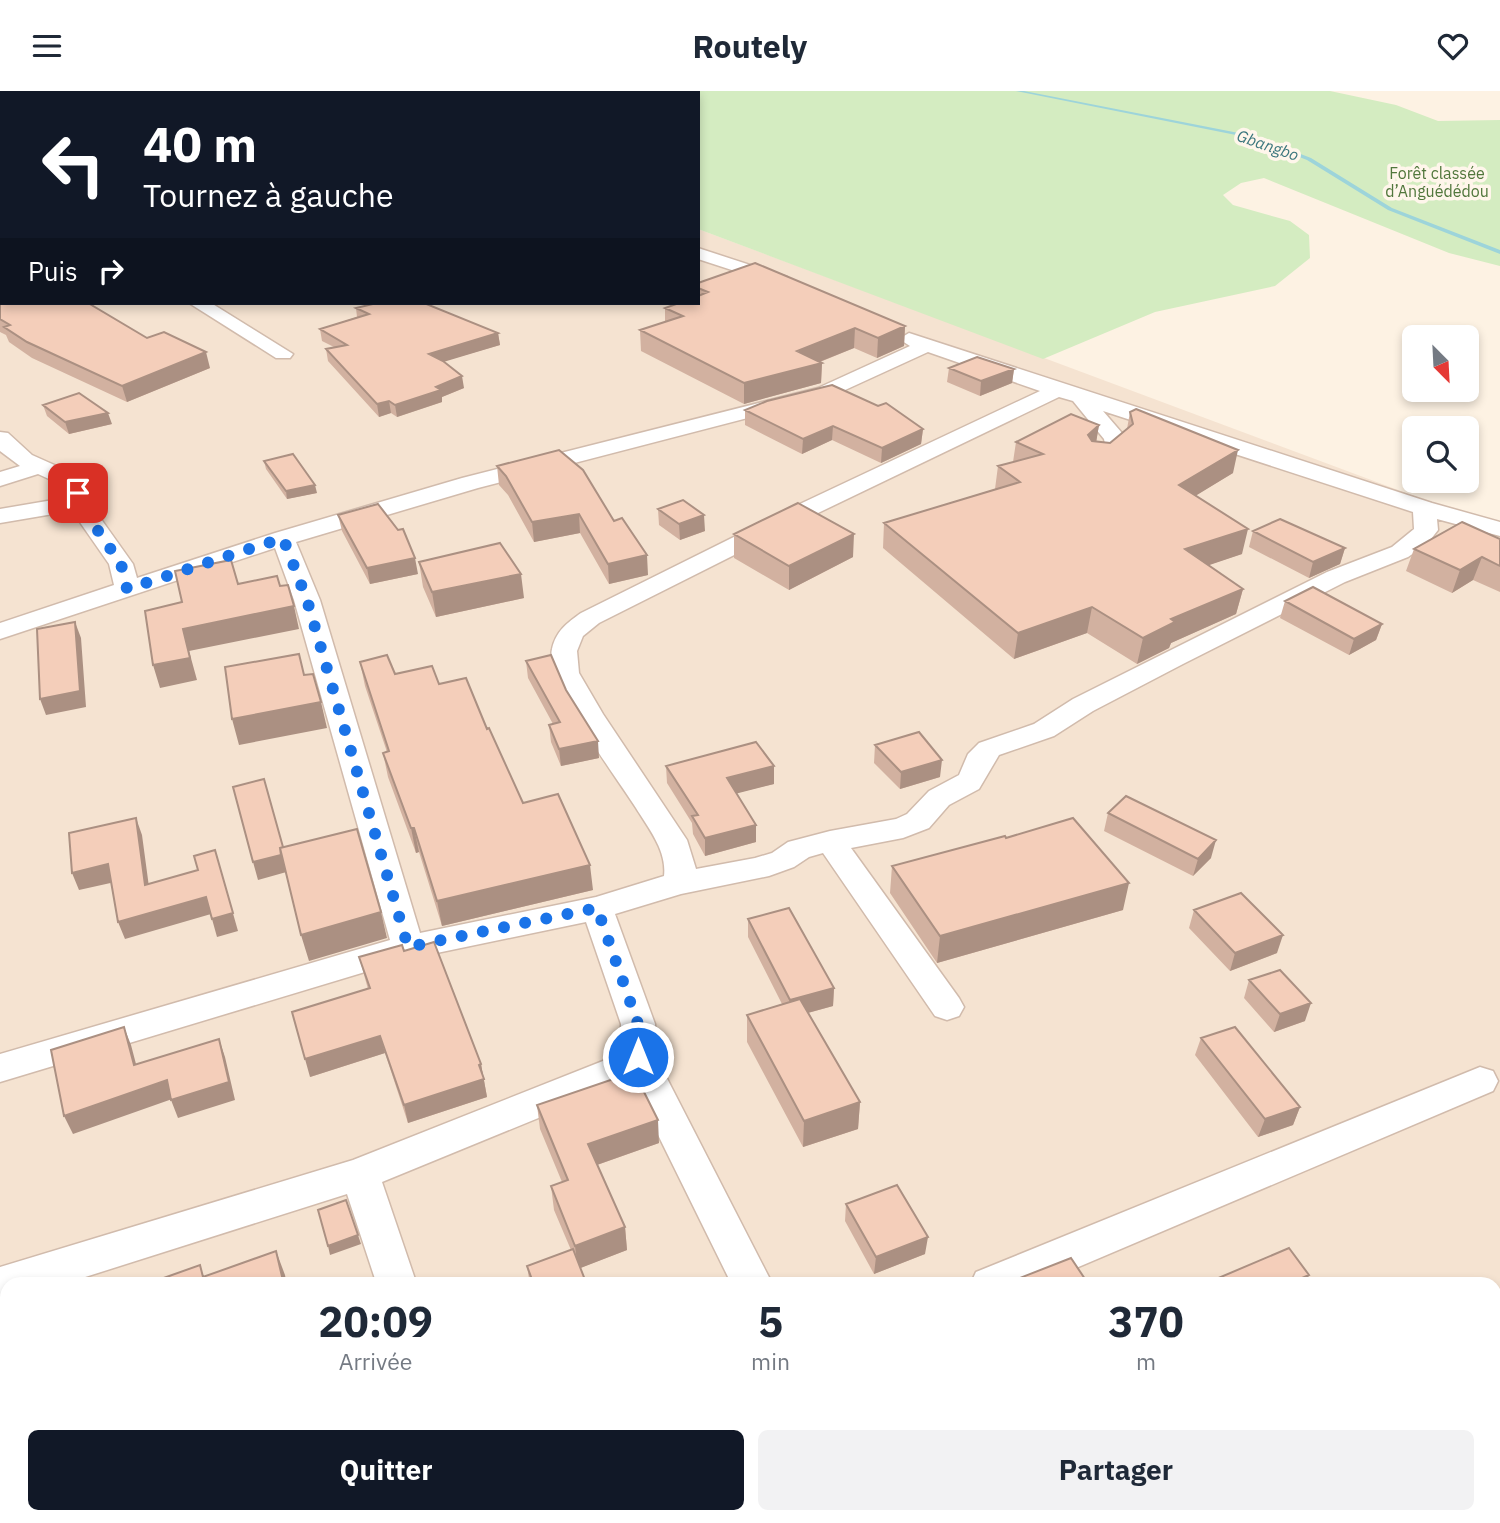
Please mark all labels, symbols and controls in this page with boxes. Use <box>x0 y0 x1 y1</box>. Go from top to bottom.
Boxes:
text: Routely <box>693 25 807 67</box>
icon: menu <box>28 27 66 65</box>
icon: heart <box>1434 27 1472 65</box>
text: 40 m <box>143 112 257 175</box>
icon: left <box>28 119 119 210</box>
water label: Gbangbo <box>1234 125 1302 165</box>
park label: Forêt classée d’Anguédédou <box>1385 163 1489 201</box>
text: Tournez à gauche <box>143 174 394 216</box>
icon: right <box>92 252 130 290</box>
text: Puis <box>28 254 78 288</box>
north arrow <box>1402 325 1479 403</box>
map controls <box>1402 325 1479 493</box>
button: search <box>1402 416 1479 493</box>
pin <box>48 463 108 523</box>
icon: arrive <box>59 474 97 512</box>
position arrow <box>601 1020 675 1094</box>
text: 20:09 <box>318 1294 433 1349</box>
text: 5 <box>758 1294 783 1349</box>
text: 370 <box>1108 1294 1184 1349</box>
text: Arrivée <box>339 1346 412 1376</box>
text: min <box>751 1346 790 1376</box>
text: m <box>1136 1346 1156 1376</box>
button: Quitter <box>28 1430 744 1510</box>
button: Partager <box>758 1430 1474 1510</box>

